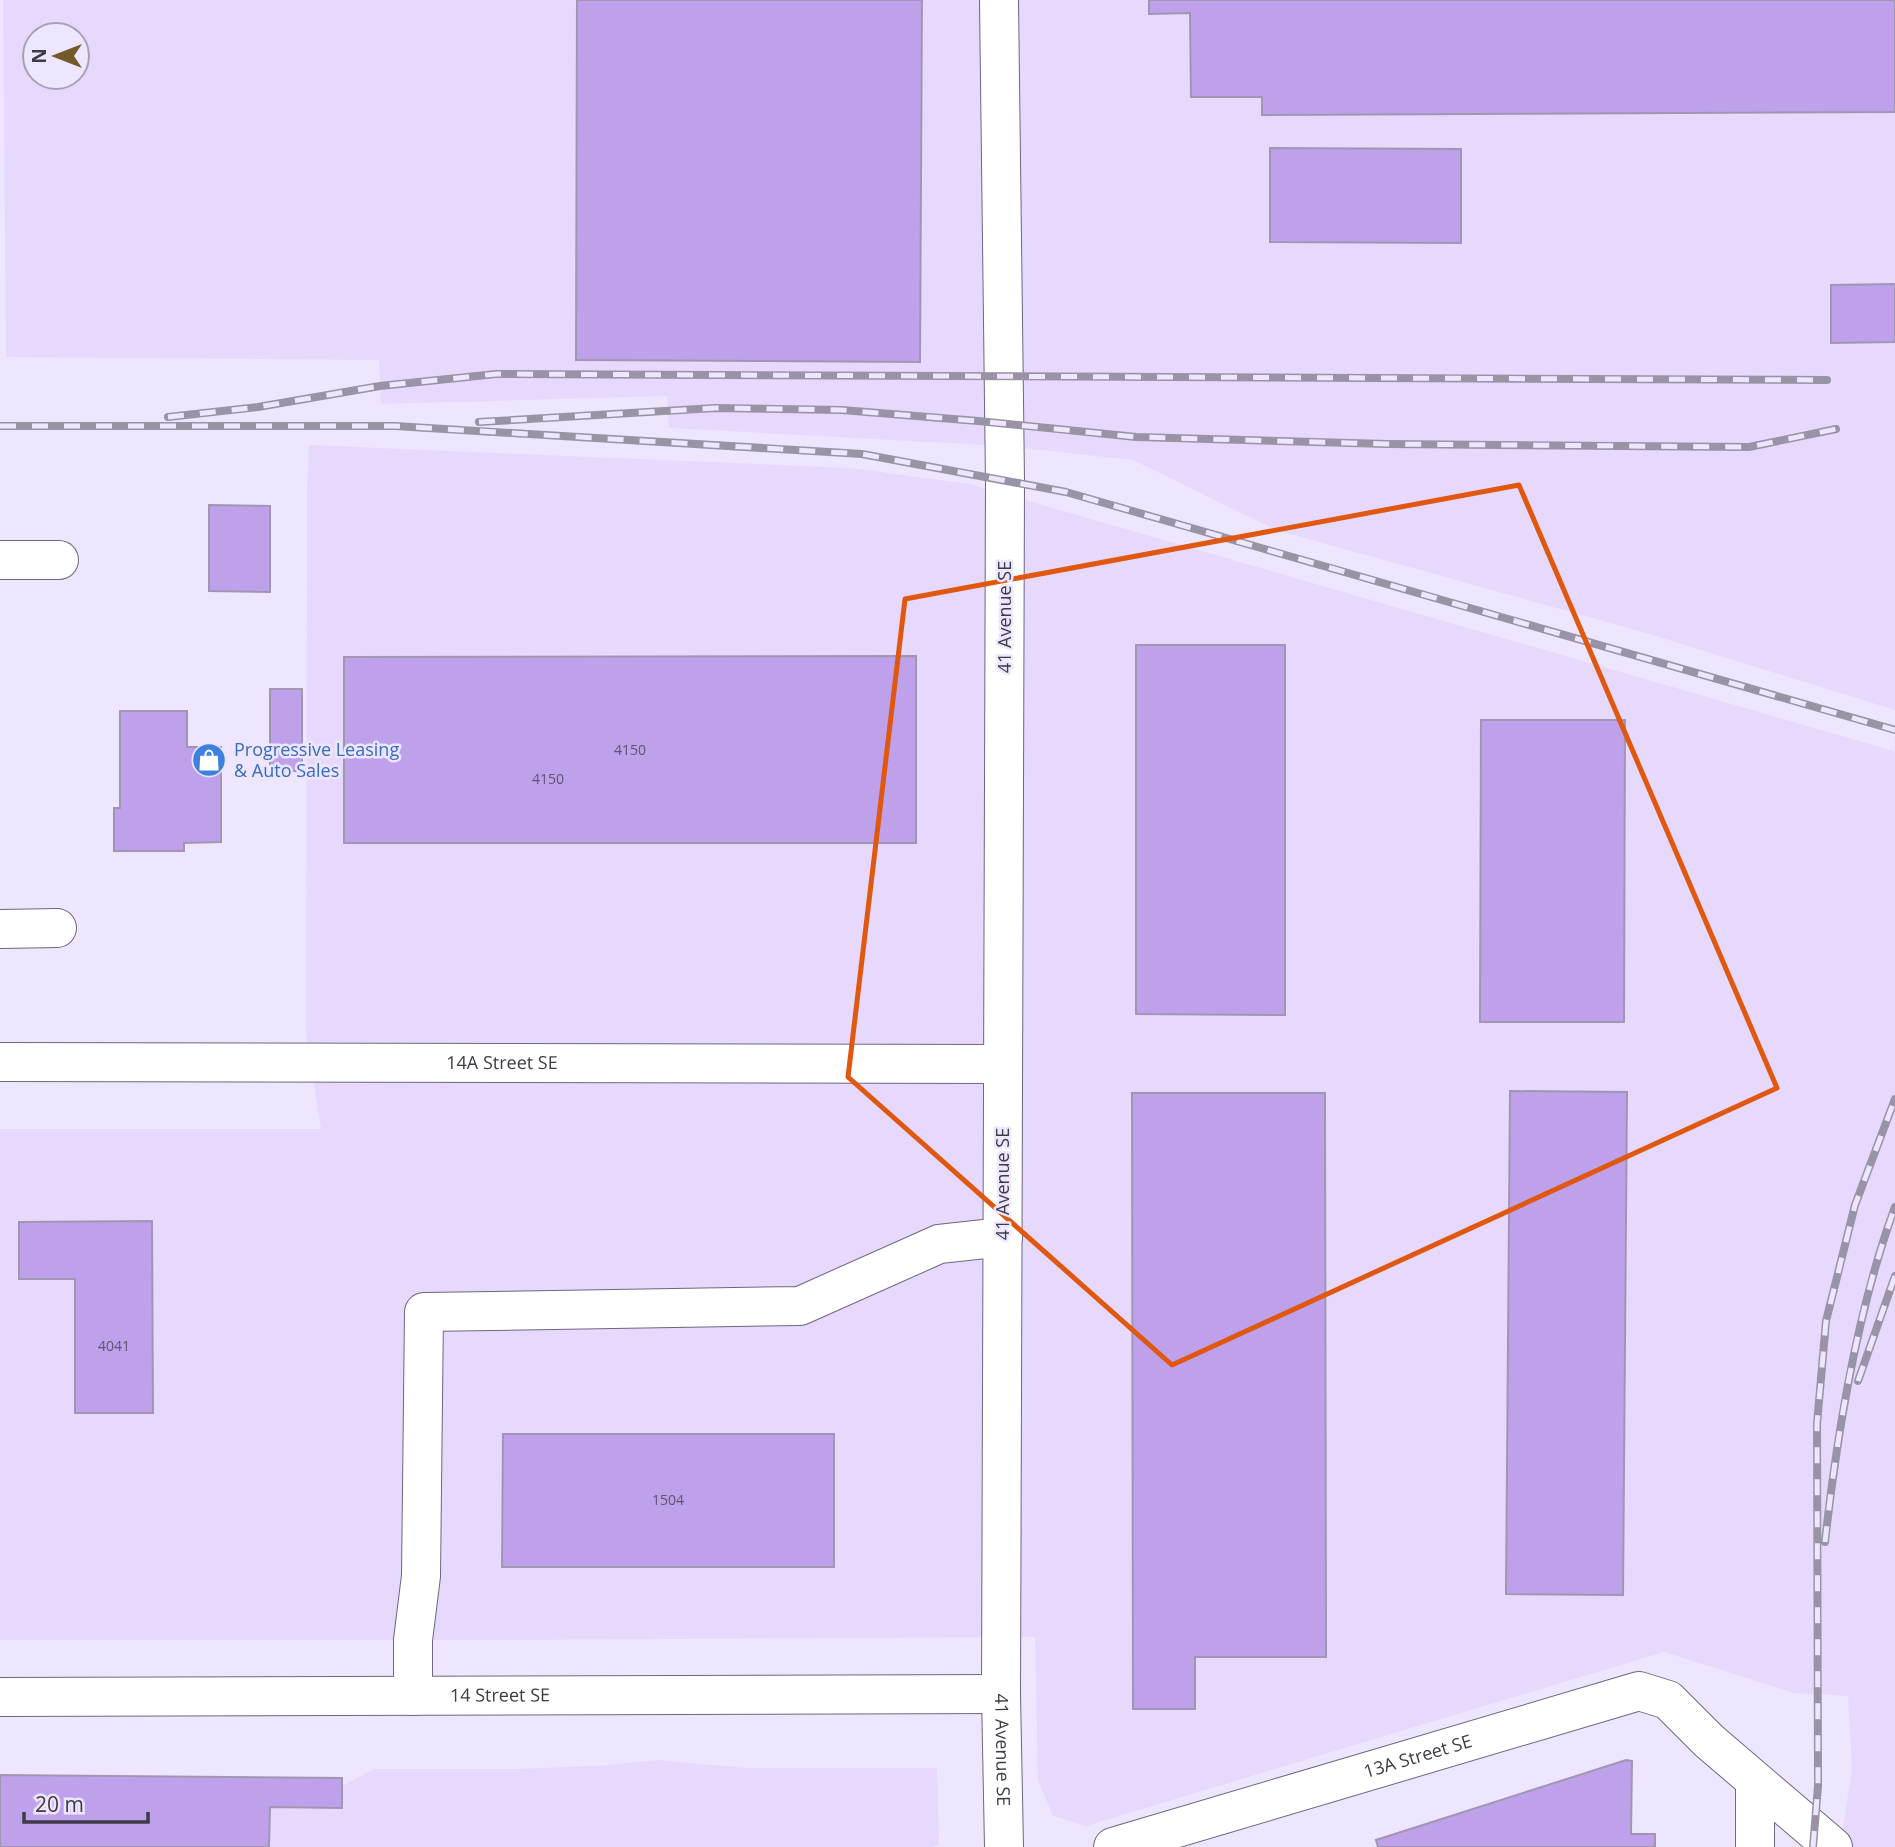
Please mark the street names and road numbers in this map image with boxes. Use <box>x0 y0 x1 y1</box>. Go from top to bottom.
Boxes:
street label: 41 Avenue SE <box>992 561 1016 673</box>
street label: 14A Street SE <box>446 1050 558 1074</box>
street label: 41 Avenue SE <box>990 1128 1014 1240</box>
street label: 14 Street SE <box>450 1682 550 1707</box>
street label: 41 Avenue SE <box>990 1693 1016 1806</box>
street label: 13A Street SE <box>1361 1728 1474 1783</box>

